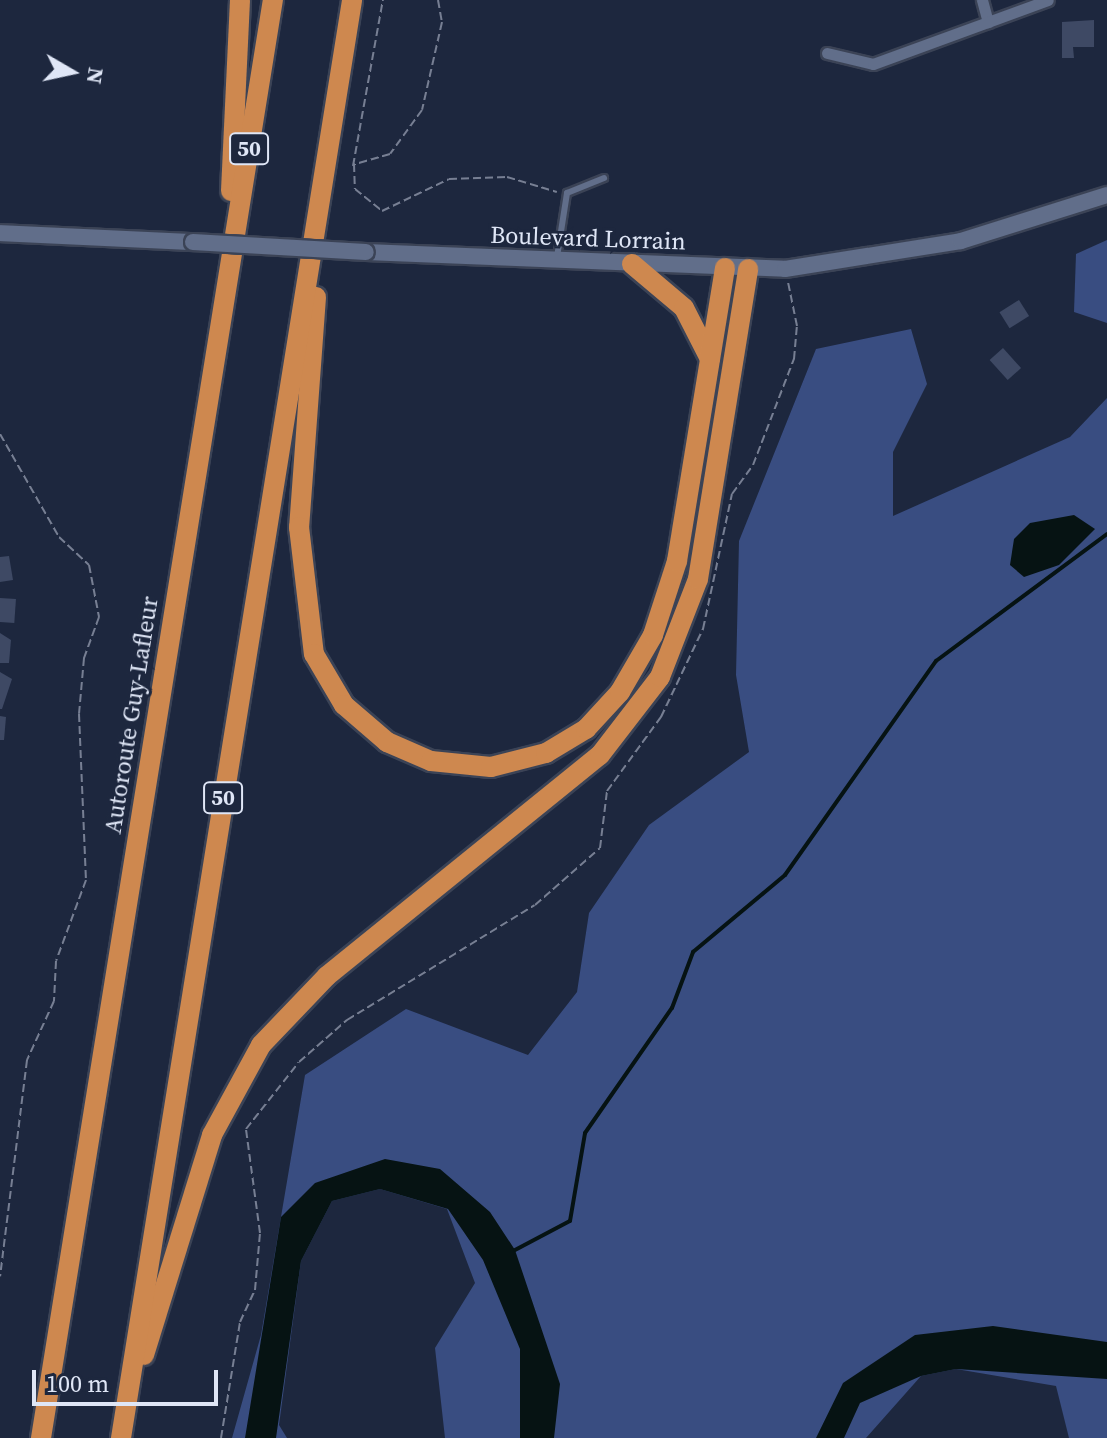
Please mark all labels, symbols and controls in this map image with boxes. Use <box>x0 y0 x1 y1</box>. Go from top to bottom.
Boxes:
north arrow <box>32 32 112 112</box>
text: N <box>80 65 112 86</box>
road number: 50 <box>229 131 269 167</box>
street label: Boulevard Lorrain <box>490 220 686 256</box>
street label: Autoroute Guy-Lafleur <box>98 594 164 836</box>
road number: 50 <box>203 780 243 816</box>
scale bar <box>36 1354 222 1404</box>
text: 100 m <box>46 1367 109 1400</box>

